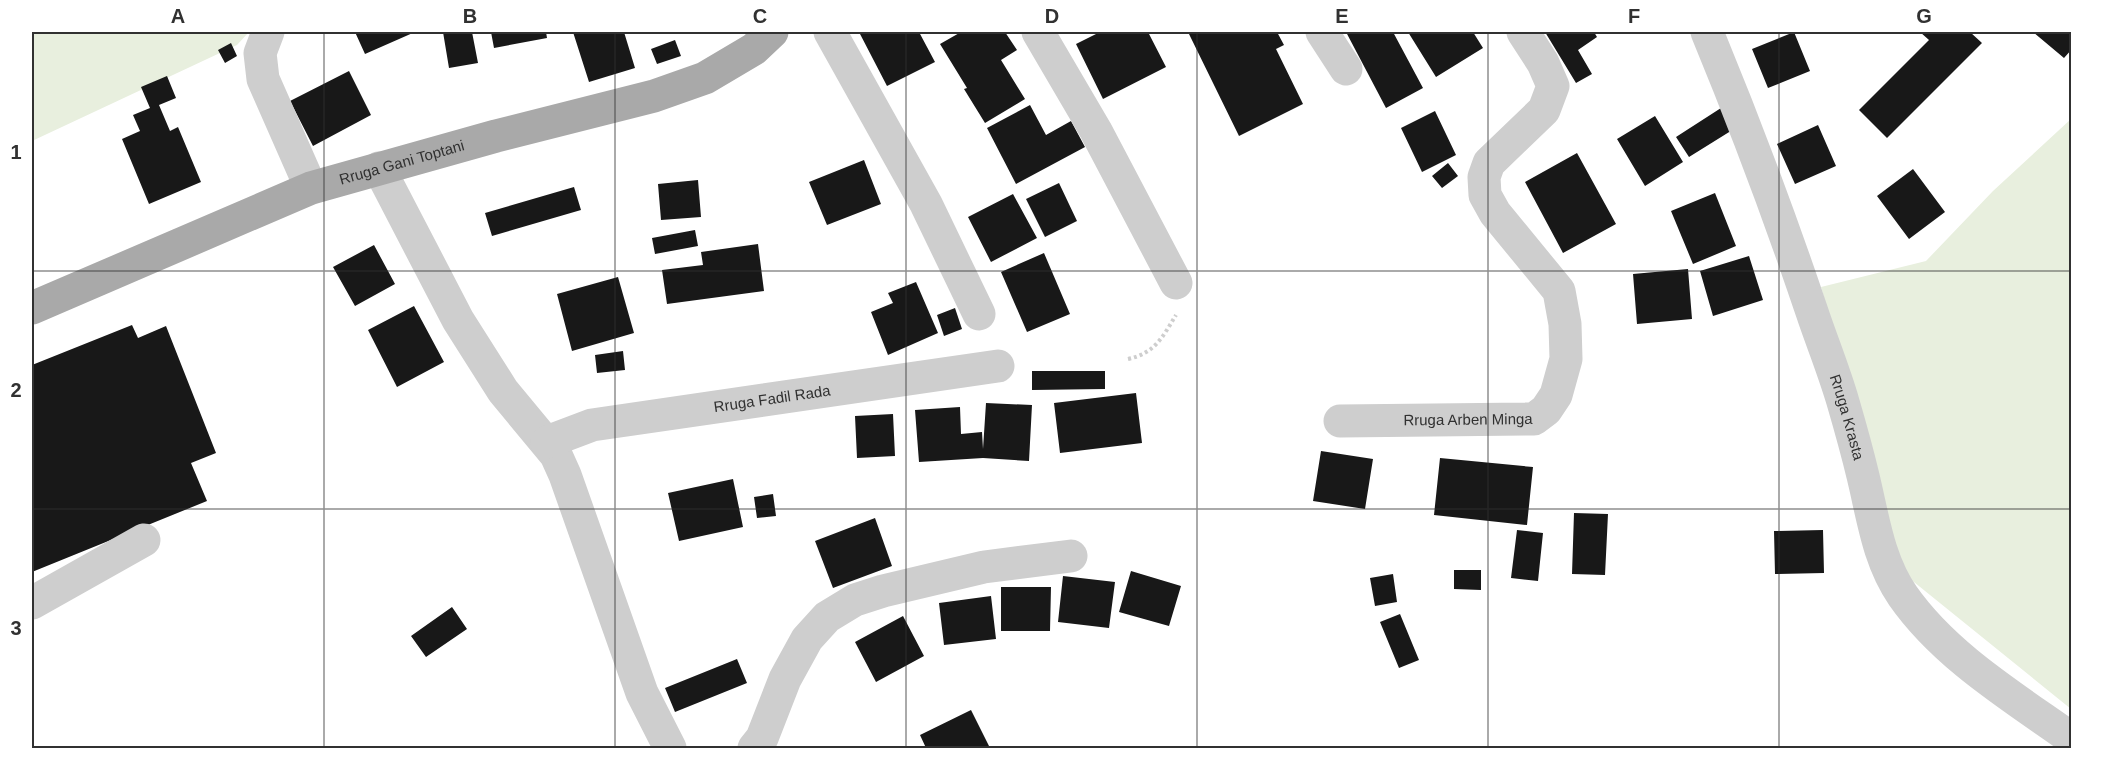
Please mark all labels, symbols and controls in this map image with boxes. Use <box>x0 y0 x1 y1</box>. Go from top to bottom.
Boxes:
text: A <box>171 5 185 27</box>
text: B <box>463 5 477 27</box>
text: C <box>753 5 767 27</box>
text: D <box>1045 5 1059 27</box>
text: E <box>1335 5 1349 27</box>
text: F <box>1628 5 1640 27</box>
text: G <box>1916 5 1932 27</box>
street label: Rruga Gani Toptani <box>337 136 466 188</box>
text: 1 <box>10 141 22 163</box>
street label: Rruga Krasta <box>1827 372 1868 462</box>
text: 2 <box>10 379 22 401</box>
street label: Rruga Fadil Rada <box>713 381 832 415</box>
street label: Rruga Arben Minga <box>1403 410 1533 428</box>
text: 3 <box>10 617 22 639</box>

